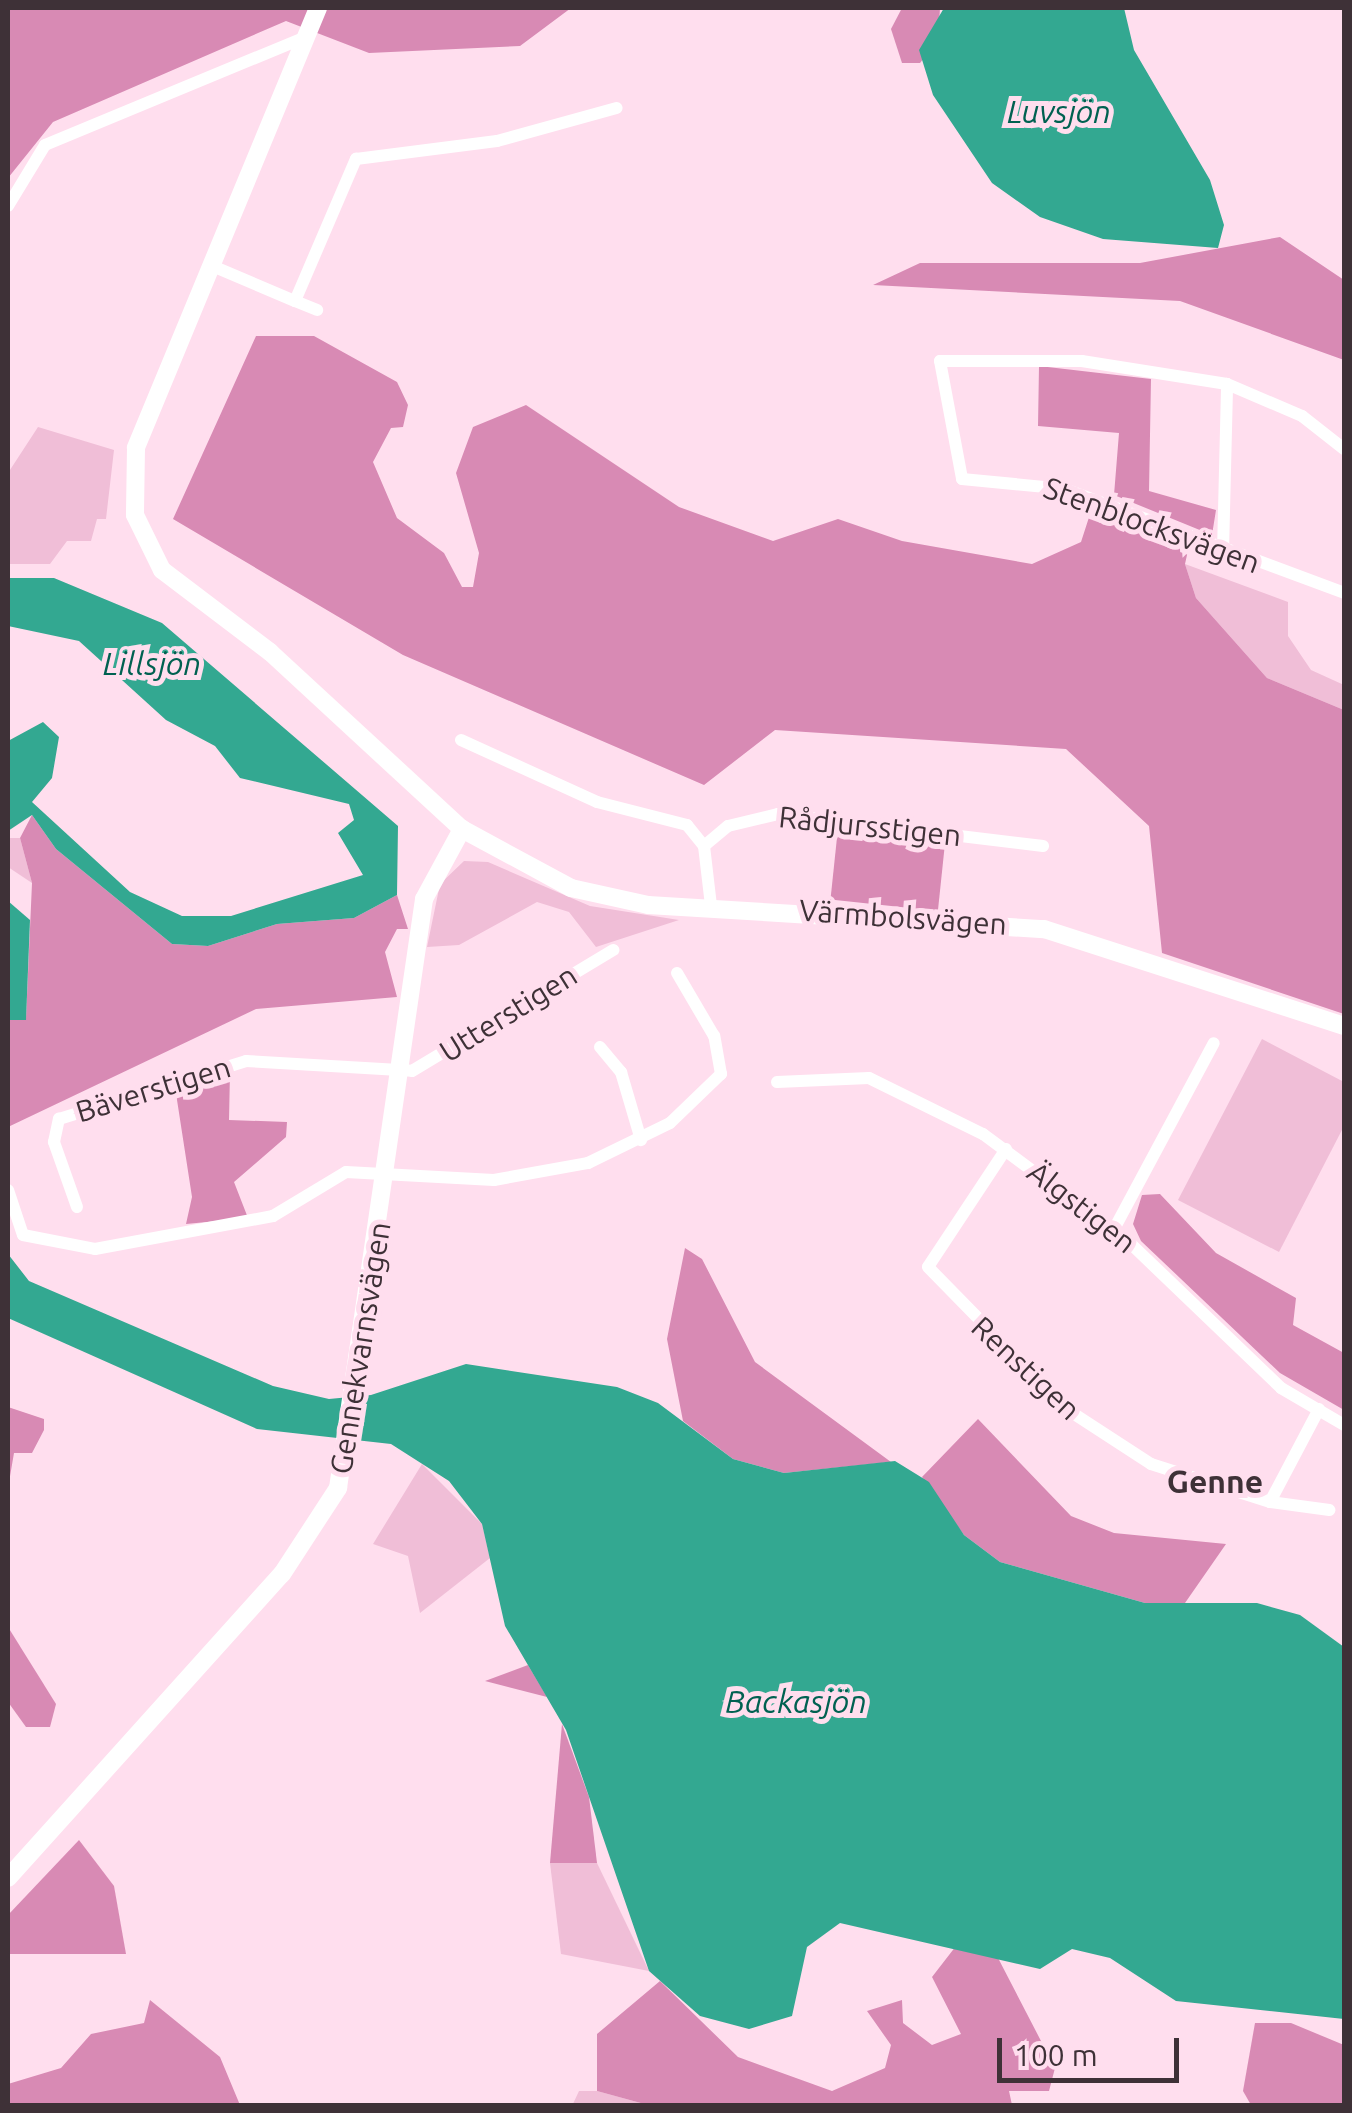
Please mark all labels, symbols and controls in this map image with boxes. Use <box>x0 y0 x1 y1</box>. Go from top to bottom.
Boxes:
water label: Luvsjön <box>1007 92 1111 130</box>
street label: Stenblocksvägen <box>1039 469 1265 581</box>
water label: Lillsjön <box>103 644 201 682</box>
street label: Rådjursstigen <box>777 799 963 853</box>
street label: Värmbolsvägen <box>798 892 1008 942</box>
street label: Utterstigen <box>433 957 583 1069</box>
street label: Bäverstigen <box>71 1048 235 1130</box>
street label: Älgstigen <box>1021 1154 1143 1260</box>
street label: Gennekvarnsvägen <box>322 1219 398 1477</box>
street label: Renstigen <box>964 1309 1088 1427</box>
district label: Genne <box>1167 1462 1263 1500</box>
water label: Backasjön <box>725 1682 867 1720</box>
scale bar <box>1002 2018 1184 2080</box>
text: 100 m <box>1014 2038 1098 2072</box>

